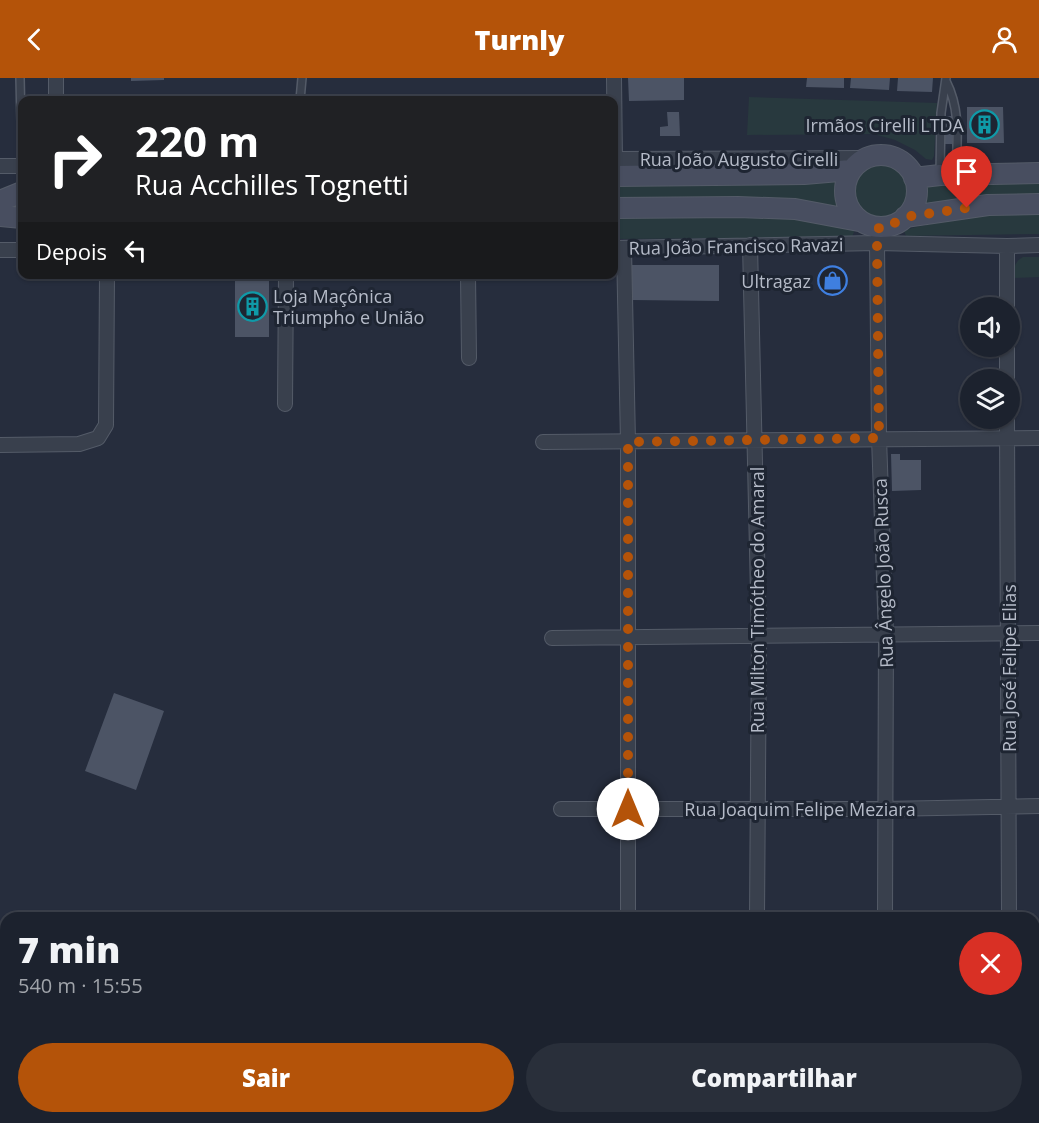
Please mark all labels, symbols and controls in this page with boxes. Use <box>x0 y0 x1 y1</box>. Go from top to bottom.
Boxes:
text: Turnly <box>475 21 565 58</box>
icon: back <box>18 23 51 56</box>
icon: person <box>988 23 1021 56</box>
building icon: Irmãos Cirelli LTDA <box>969 109 1001 141</box>
text: 220 m <box>135 112 259 169</box>
place label: Irmãos Cirelli LTDA <box>805 113 965 137</box>
icon: right <box>36 120 114 198</box>
pin <box>941 146 992 208</box>
street label: Rua João Augusto Cirelli <box>640 147 838 171</box>
icon: arrive <box>950 155 983 188</box>
text: Rua Acchilles Tognetti <box>135 166 409 203</box>
street label: Rua João Francisco Ravazi <box>628 232 844 260</box>
icon: left <box>119 234 152 267</box>
text: Depois <box>36 236 107 266</box>
shop icon: Ultragaz <box>816 265 848 297</box>
place label: Ultragaz <box>741 269 811 293</box>
place label: Loja Maçônica Triumpho e União <box>273 284 424 329</box>
building icon: Loja Maçônica Triumpho e União <box>236 290 268 322</box>
map controls <box>960 297 1020 429</box>
button: sound <box>960 297 1020 357</box>
button: layers <box>960 369 1020 429</box>
street label: Rua Milton Timótheo do Amaral <box>745 467 769 733</box>
street label: Rua Ângelo João Rusca <box>868 478 898 668</box>
street label: Rua José Felipe Elias <box>997 584 1021 752</box>
position arrow <box>596 777 660 841</box>
street label: Rua Joaquim Felipe Meziara <box>684 797 916 821</box>
text: 7 min <box>18 925 120 974</box>
button: close <box>959 932 1022 995</box>
text: 540 m · 15:55 <box>18 972 143 999</box>
button: Sair <box>18 1043 514 1112</box>
button: Compartilhar <box>526 1043 1022 1112</box>

